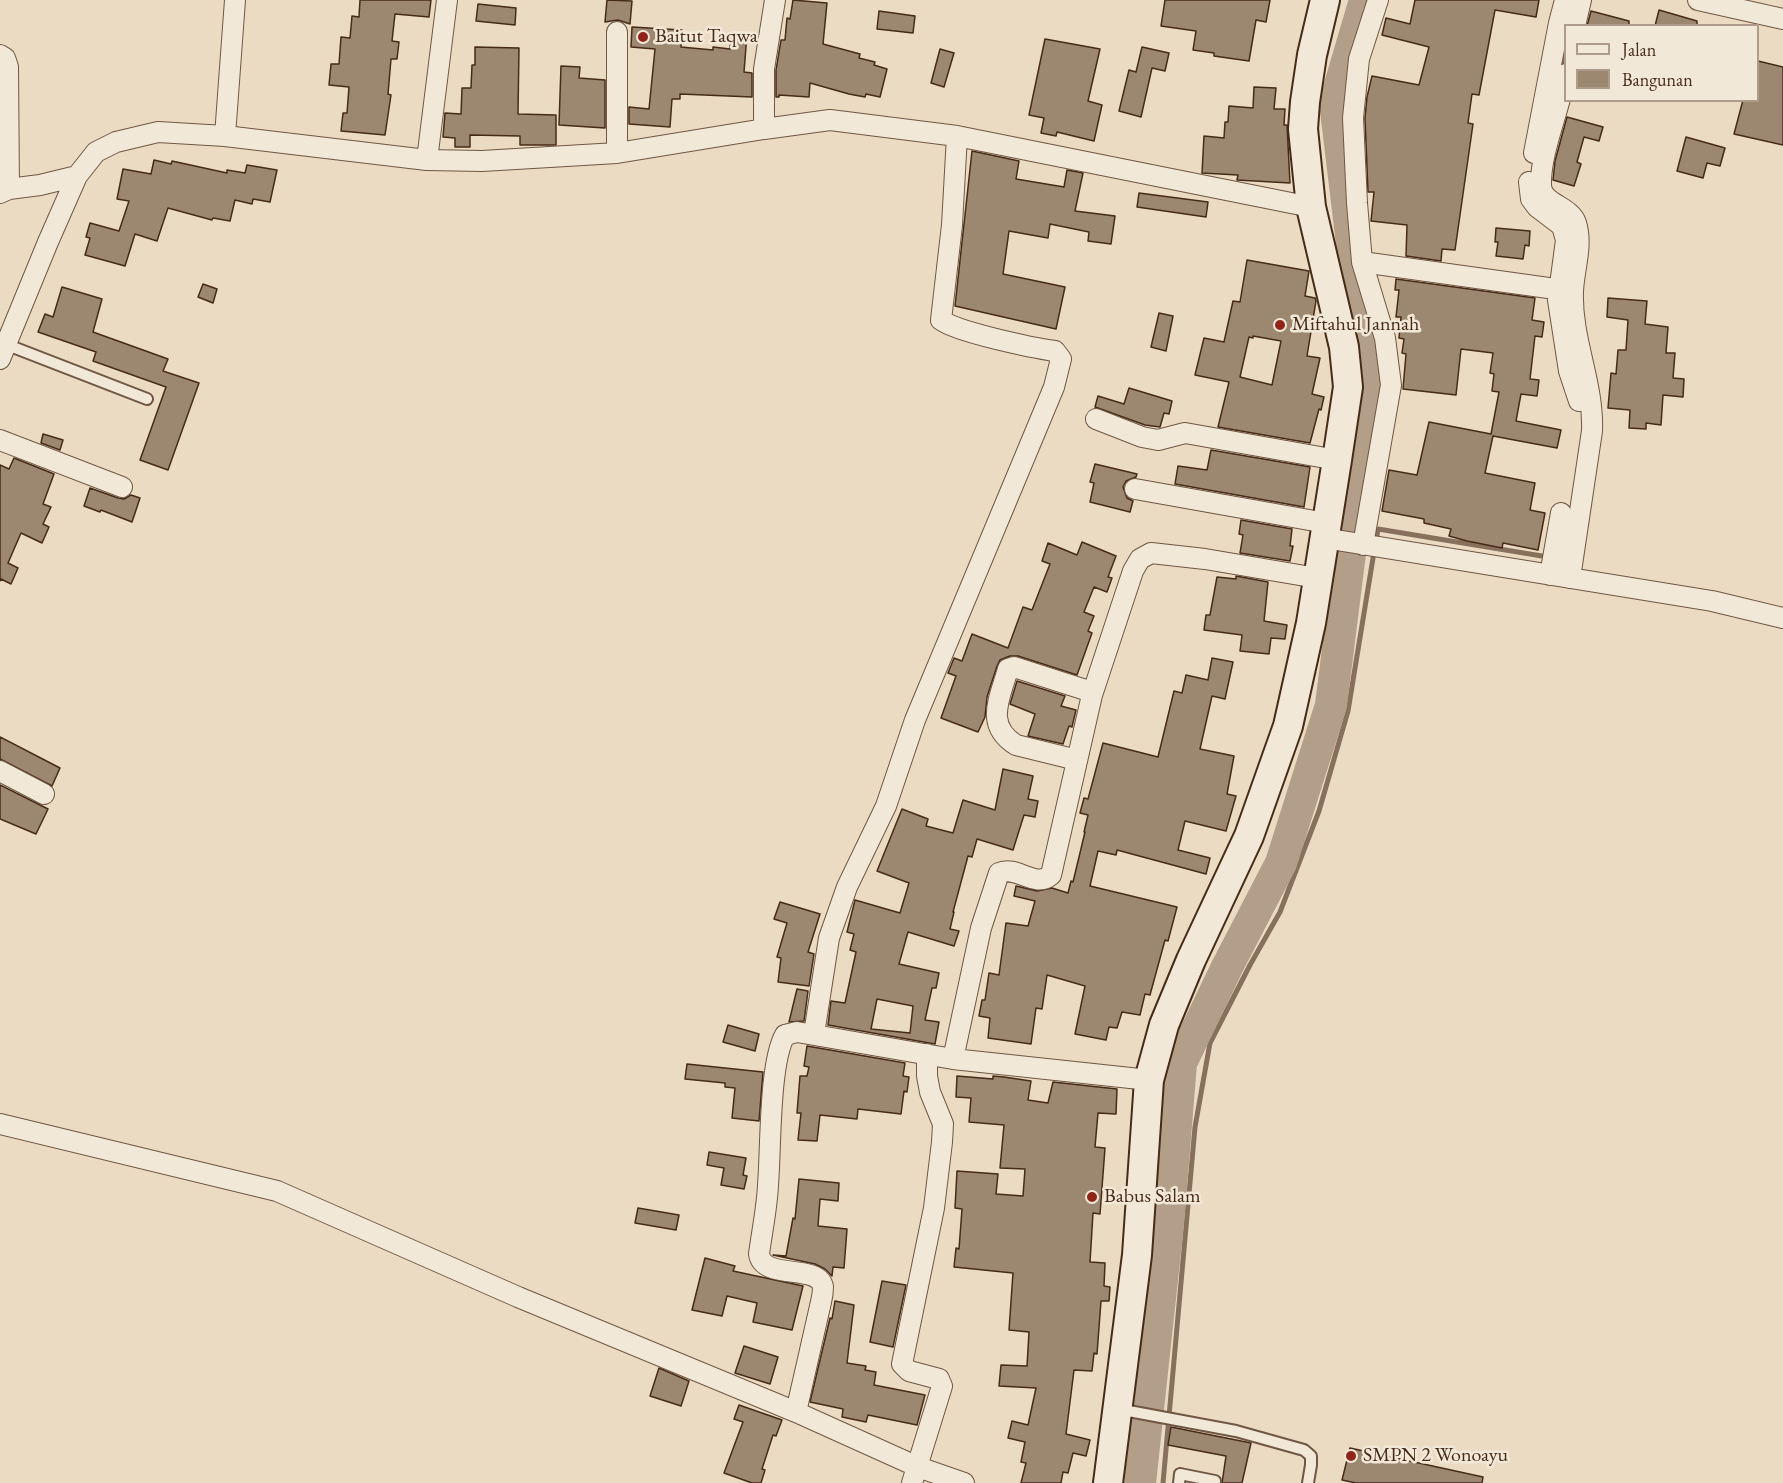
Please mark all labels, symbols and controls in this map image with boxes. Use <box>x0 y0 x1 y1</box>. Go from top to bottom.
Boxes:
legend <box>1564 24 1759 102</box>
place label: Baitut Taqwa <box>655 25 758 49</box>
marker: Baitut Taqwa <box>636 30 650 44</box>
text: Jalan <box>1622 38 1656 61</box>
text: Bangunan <box>1622 68 1693 91</box>
place label: Miftahul Jannah <box>1292 313 1419 337</box>
marker: Miftahul Jannah <box>1273 318 1287 332</box>
place label: Babus Salam <box>1104 1185 1201 1209</box>
marker: Babus Salam <box>1085 1190 1099 1204</box>
place label: SMPN 2 Wonoayu <box>1363 1444 1508 1468</box>
marker: SMPN 2 Wonoayu <box>1344 1449 1358 1463</box>

